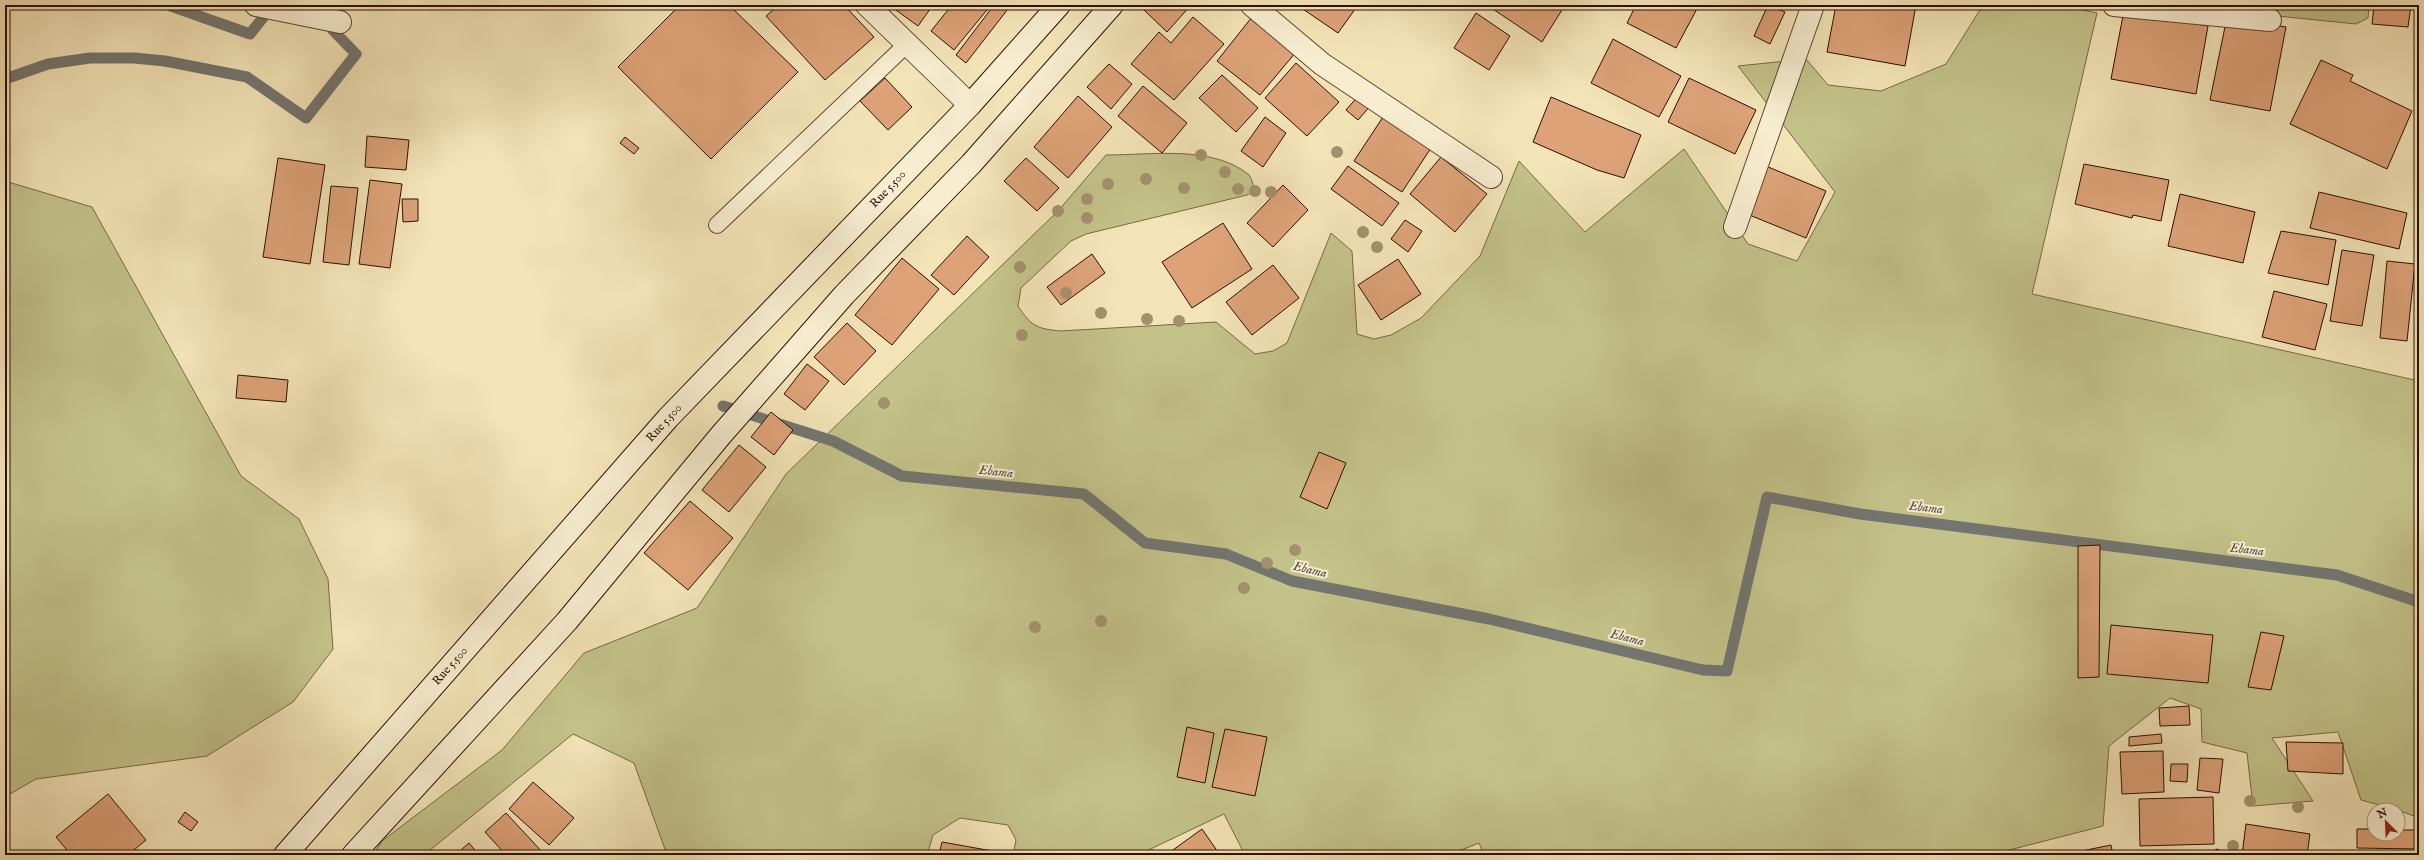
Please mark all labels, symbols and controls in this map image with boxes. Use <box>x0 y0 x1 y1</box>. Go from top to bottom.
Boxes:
street label: Rue 5.500 <box>867 167 909 211</box>
street label: Rue 5.500 <box>643 401 685 445</box>
water label: Ebama <box>977 462 1014 482</box>
water label: Ebama <box>1907 497 1944 519</box>
water label: Ebama <box>2228 539 2265 561</box>
water label: Ebama <box>1290 558 1329 582</box>
water label: Ebama <box>1607 625 1646 650</box>
street label: Rue 5.500 <box>429 643 471 688</box>
north arrow <box>2366 802 2406 842</box>
text: N <box>2374 805 2390 823</box>

